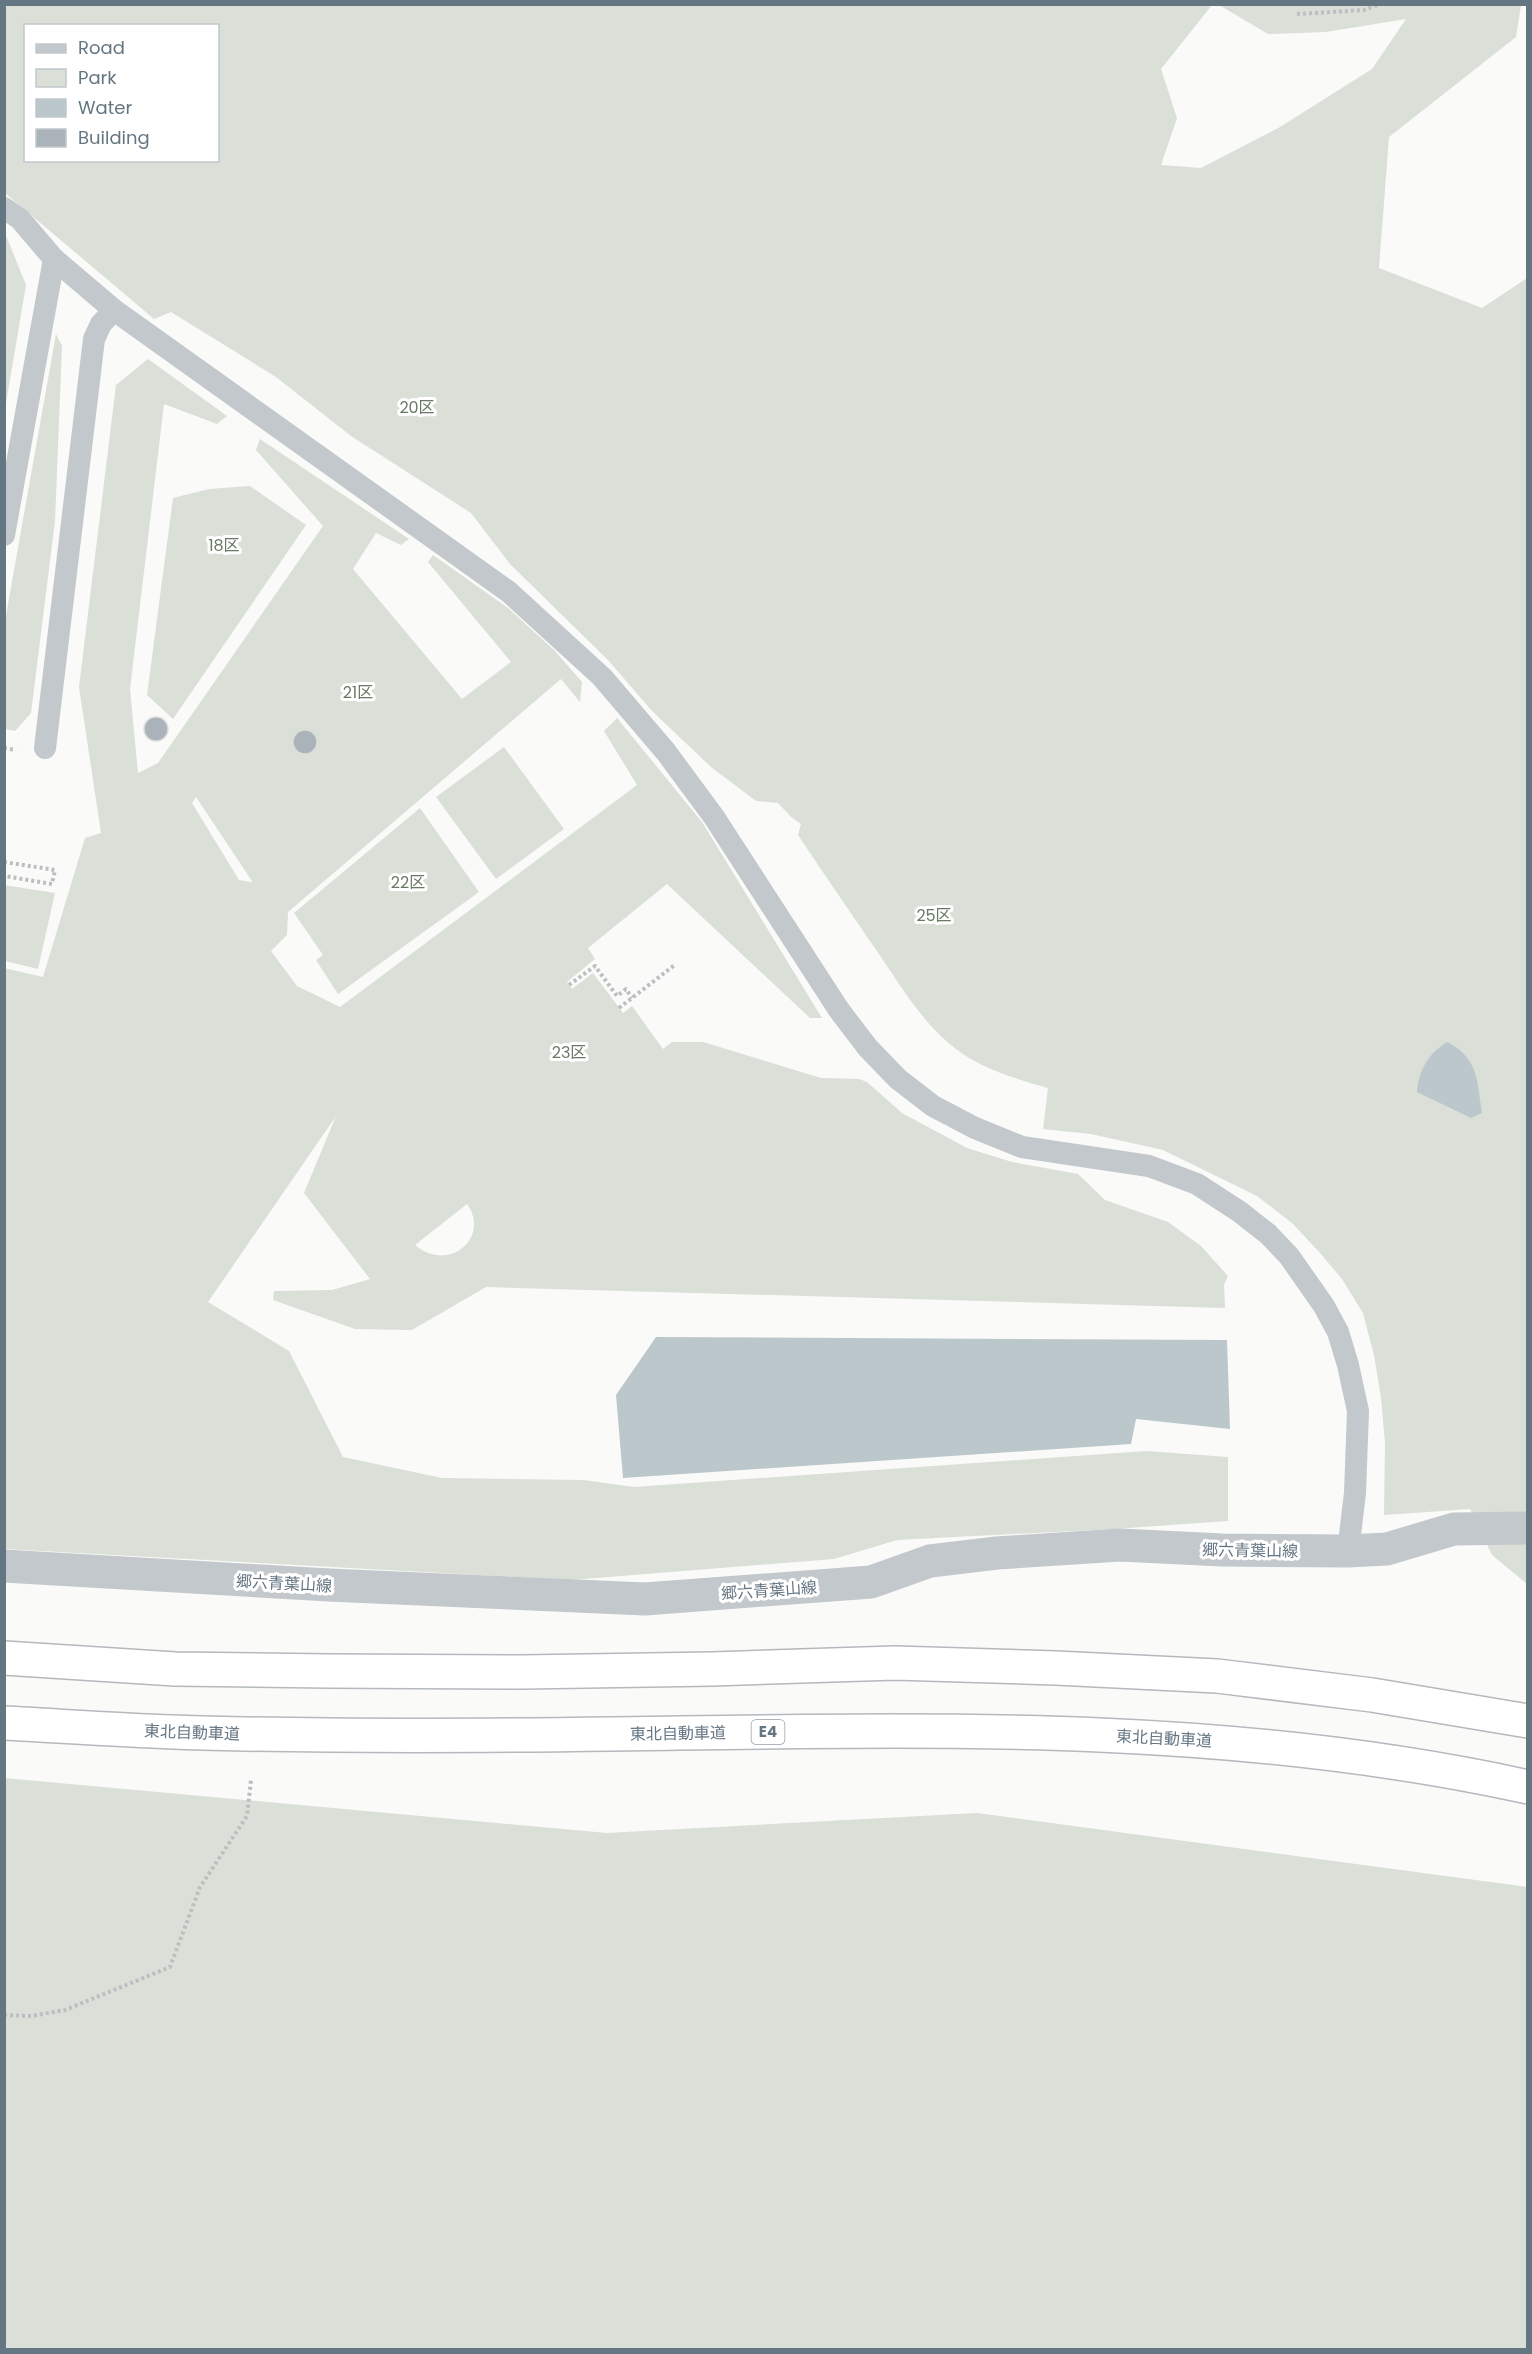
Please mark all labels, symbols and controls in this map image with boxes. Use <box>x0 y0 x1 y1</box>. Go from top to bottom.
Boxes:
legend <box>24 24 219 162</box>
text: Road <box>78 35 125 60</box>
text: Park <box>78 65 117 90</box>
text: Water <box>78 95 132 120</box>
text: Building <box>78 125 150 150</box>
park label: 20区 <box>399 396 435 419</box>
park label: 18区 <box>208 534 240 557</box>
park label: 21区 <box>343 681 373 704</box>
park label: 22区 <box>391 871 425 894</box>
park label: 25区 <box>916 904 952 927</box>
park label: 23区 <box>552 1041 586 1064</box>
street label: 郷六青葉山線 <box>1202 1538 1298 1563</box>
street label: 郷六青葉山線 <box>235 1570 333 1597</box>
street label: 郷六青葉山線 <box>720 1576 818 1605</box>
street label: 東北自動車道 <box>144 1719 240 1746</box>
road number: E4 <box>752 1720 784 1744</box>
street label: 東北自動車道 <box>630 1721 726 1746</box>
street label: 東北自動車道 <box>1115 1725 1213 1752</box>

